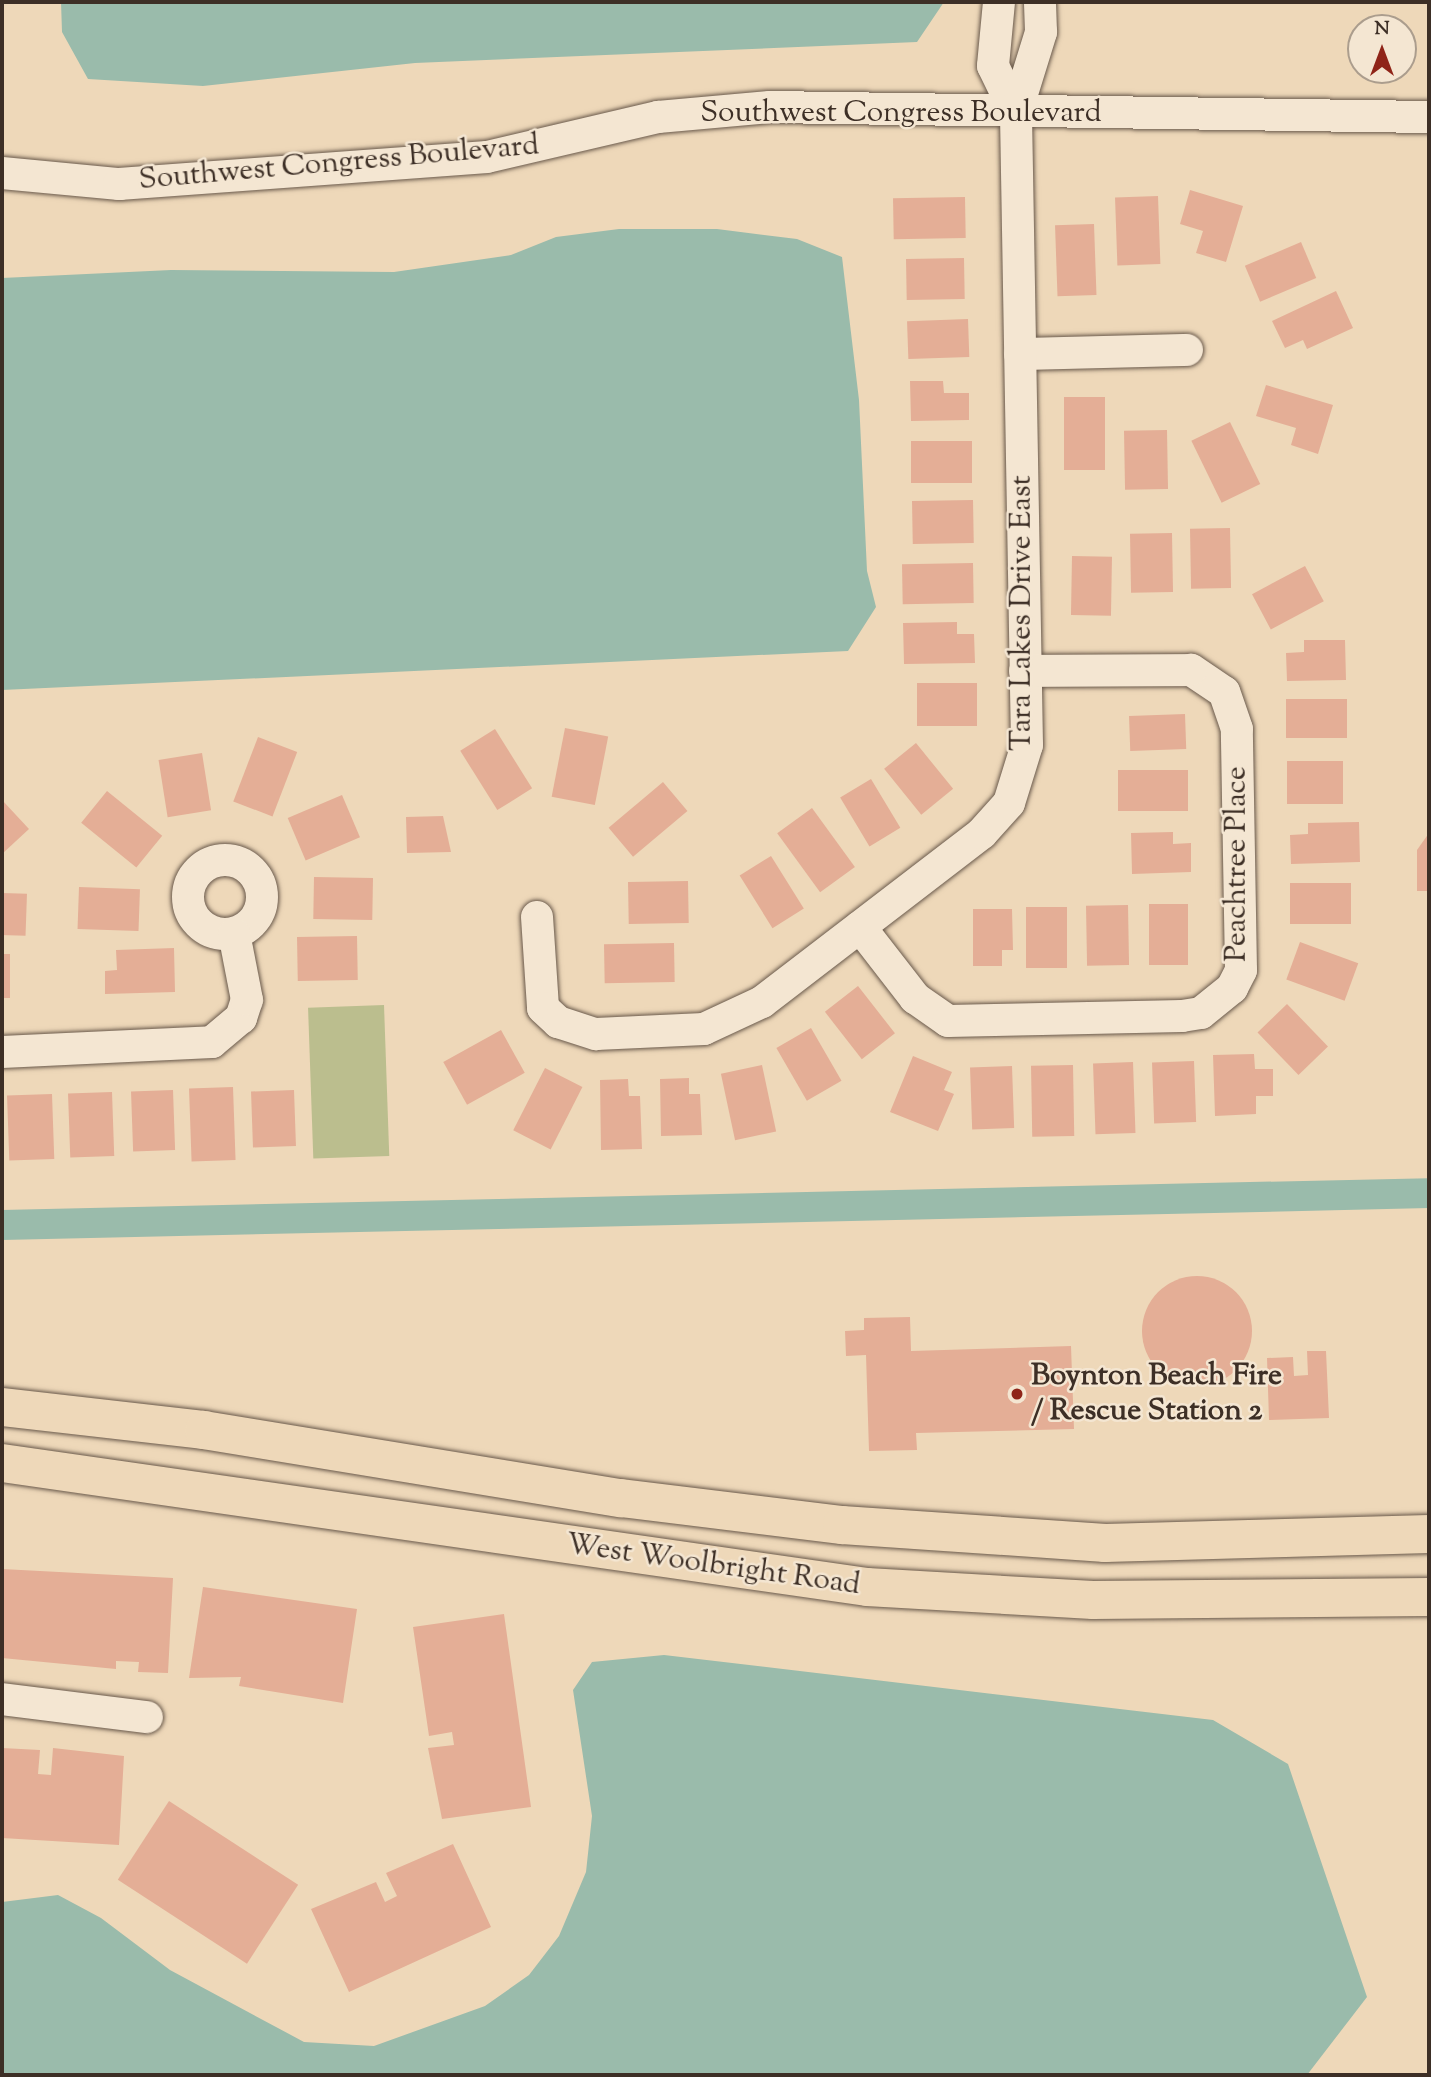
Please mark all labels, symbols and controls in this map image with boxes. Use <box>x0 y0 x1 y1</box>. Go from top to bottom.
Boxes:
north arrow <box>1347 14 1417 84</box>
text: N <box>1374 16 1390 43</box>
street label: Southwest Congress Boulevard <box>700 96 1102 132</box>
street label: Southwest Congress Boulevard <box>137 129 541 199</box>
street label: Tara Lakes Drive East <box>1005 475 1041 751</box>
street label: Peachtree Place <box>1220 766 1256 962</box>
place label: Boynton Beach Fire / Rescue Station 2 <box>1031 1359 1282 1430</box>
marker: Boynton Beach Fire / Rescue Station 2 <box>1009 1386 1025 1402</box>
street label: West Woolbright Road <box>564 1528 862 1604</box>

